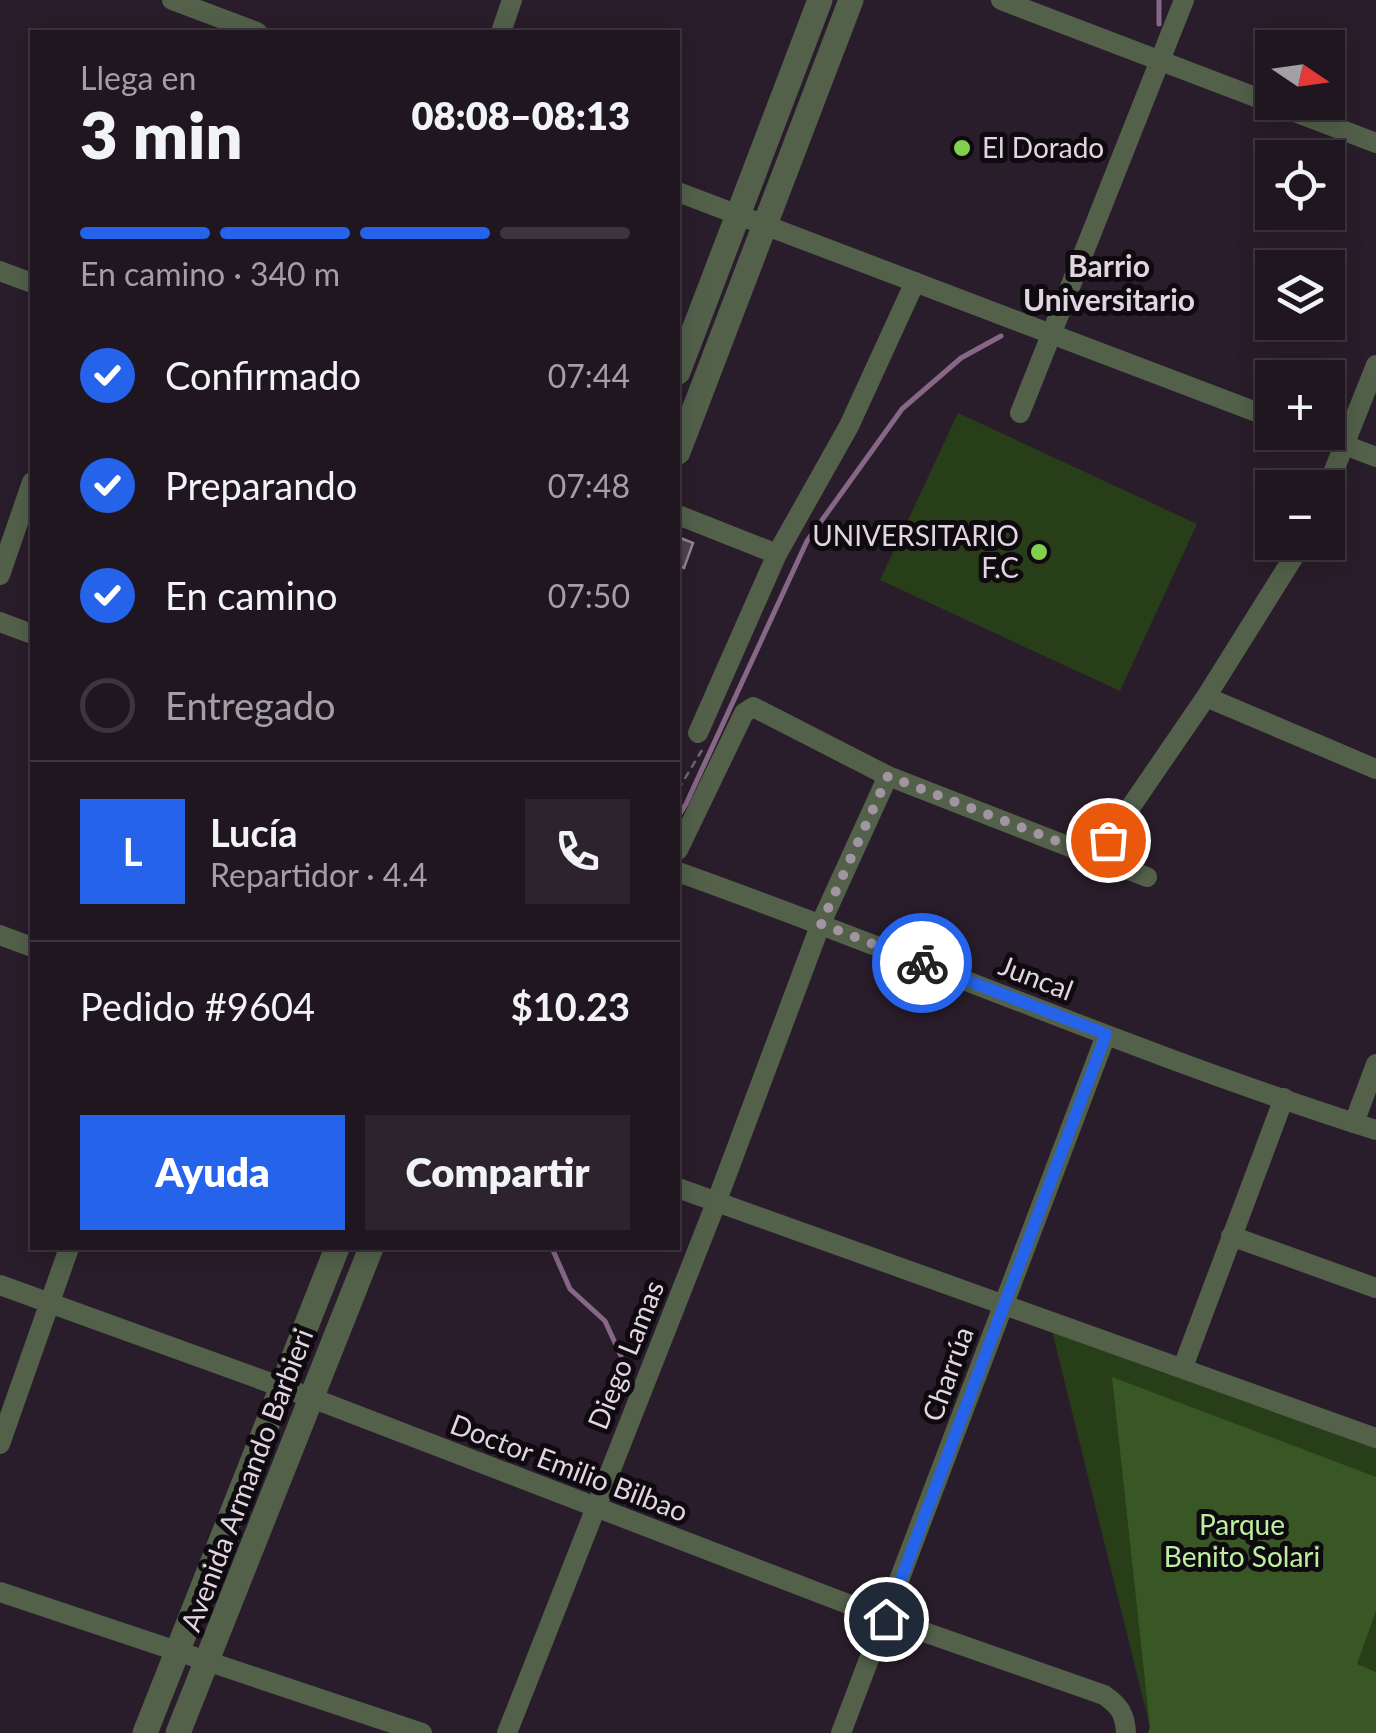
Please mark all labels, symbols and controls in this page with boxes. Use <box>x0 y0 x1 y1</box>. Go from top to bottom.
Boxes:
north arrow <box>1255 30 1345 120</box>
map controls <box>1255 30 1345 560</box>
text: Llega en <box>80 58 196 97</box>
text: 08:08–08:13 <box>411 92 630 138</box>
text: 3 min <box>80 95 242 173</box>
place label: El Dorado <box>982 130 1104 164</box>
marker: El Dorado <box>951 137 973 159</box>
button: locate <box>1255 140 1345 230</box>
district label: Barrio Universitario <box>1023 247 1195 317</box>
button: layers <box>1255 250 1345 340</box>
text: En camino · 340 m <box>80 254 340 293</box>
icon: check <box>80 348 135 403</box>
text: Confirmado <box>165 352 361 398</box>
text: 07:44 <box>548 356 630 395</box>
button: + <box>1255 360 1345 450</box>
icon: check <box>80 458 135 513</box>
text: Preparando <box>165 462 357 508</box>
text: 07:48 <box>548 466 630 505</box>
button: − <box>1255 470 1345 560</box>
place label: UNIVERSITARIO F.C <box>812 518 1019 584</box>
marker: UNIVERSITARIO F.C <box>1028 541 1050 563</box>
icon: check <box>80 568 135 623</box>
text: En camino <box>165 572 338 618</box>
text: 07:50 <box>548 576 630 615</box>
text: Entregado <box>165 682 336 728</box>
pin <box>1066 798 1151 883</box>
button: phone <box>525 799 630 904</box>
text: Lucía <box>210 809 298 855</box>
icon: bag <box>1081 813 1136 868</box>
text: L <box>123 828 142 874</box>
text: Repartidor · 4.4 <box>210 855 428 894</box>
courier <box>872 913 972 1013</box>
icon: bike <box>895 936 950 991</box>
street label: Juncal <box>995 947 1078 1007</box>
text: Pedido #9604 <box>80 983 315 1029</box>
text: $10.23 <box>511 983 630 1029</box>
button: Ayuda <box>80 1115 345 1230</box>
button: Compartir <box>365 1115 630 1230</box>
street label: Diego Lamas <box>580 1275 670 1434</box>
street label: Charrúa <box>914 1322 980 1426</box>
street label: Avenida Armando Barbieri <box>173 1324 320 1636</box>
street label: Doctor Emilio Bilbao <box>446 1406 693 1528</box>
park label: Parque Benito Solari <box>1164 1507 1320 1573</box>
pin <box>844 1577 929 1662</box>
icon: home <box>859 1592 914 1647</box>

